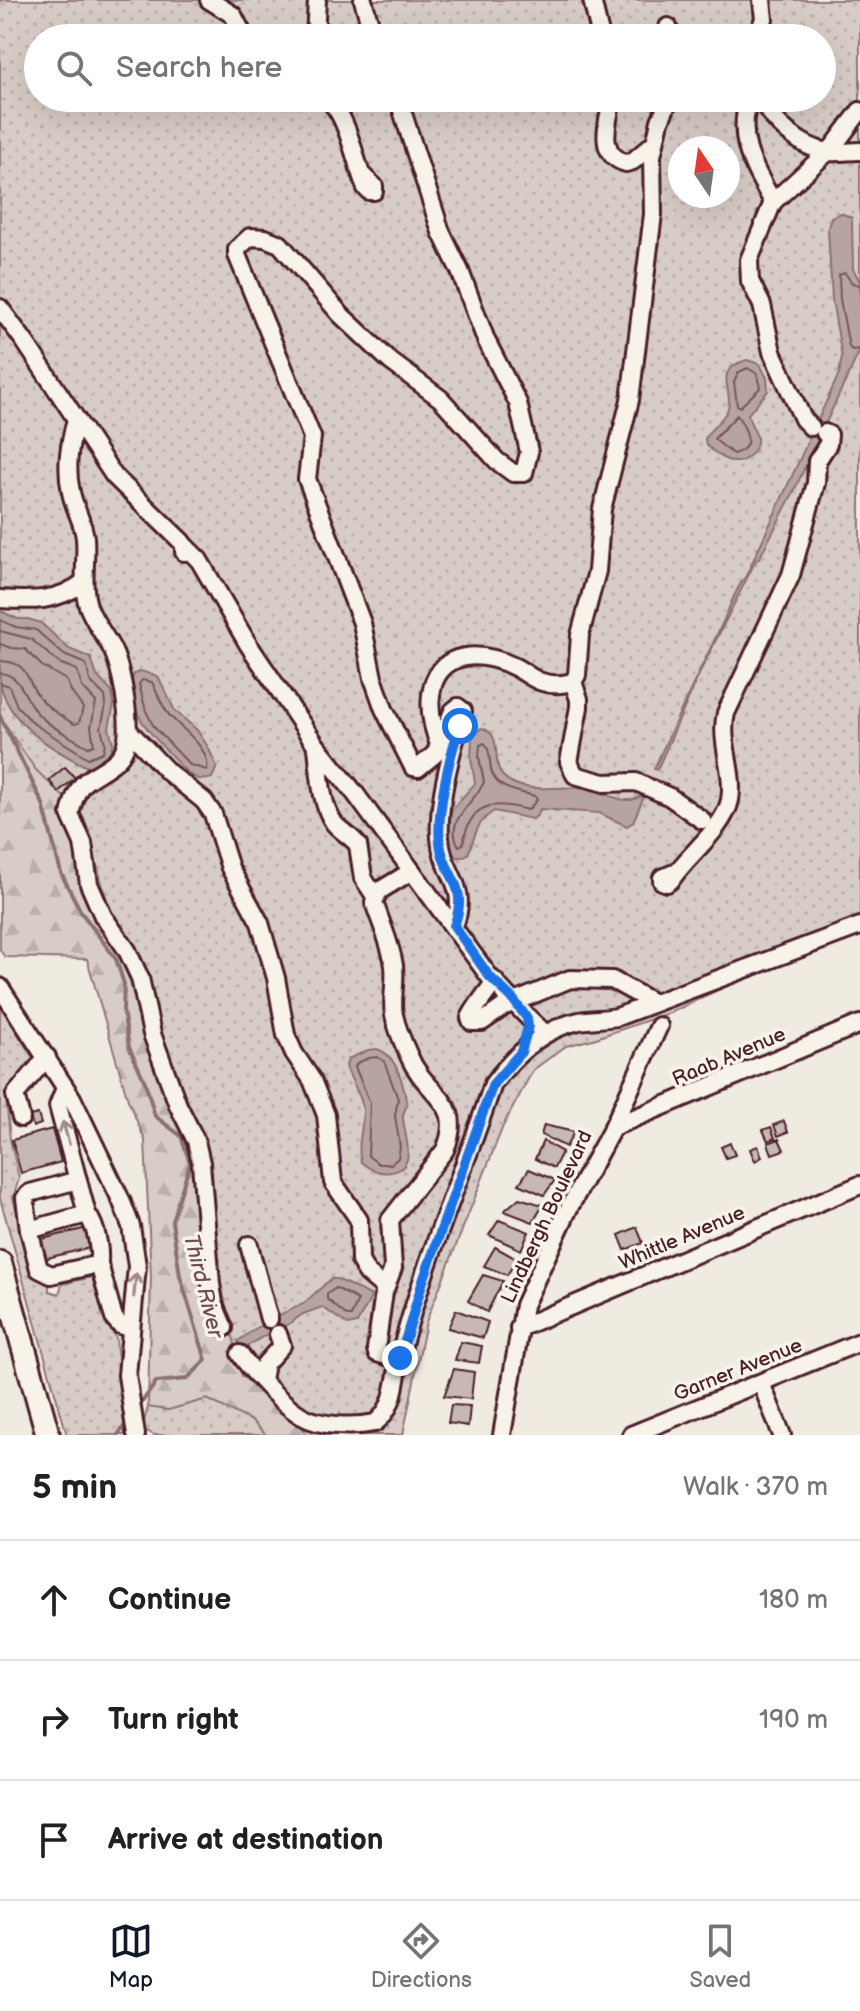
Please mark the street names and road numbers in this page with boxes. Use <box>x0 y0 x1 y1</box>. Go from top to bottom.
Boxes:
street label: Raab Avenue <box>669 1022 789 1092</box>
street label: Lindbergh Boulevard <box>496 1127 598 1307</box>
street label: Whittle Avenue <box>616 1201 749 1275</box>
street label: Garner Avenue <box>670 1333 806 1407</box>

